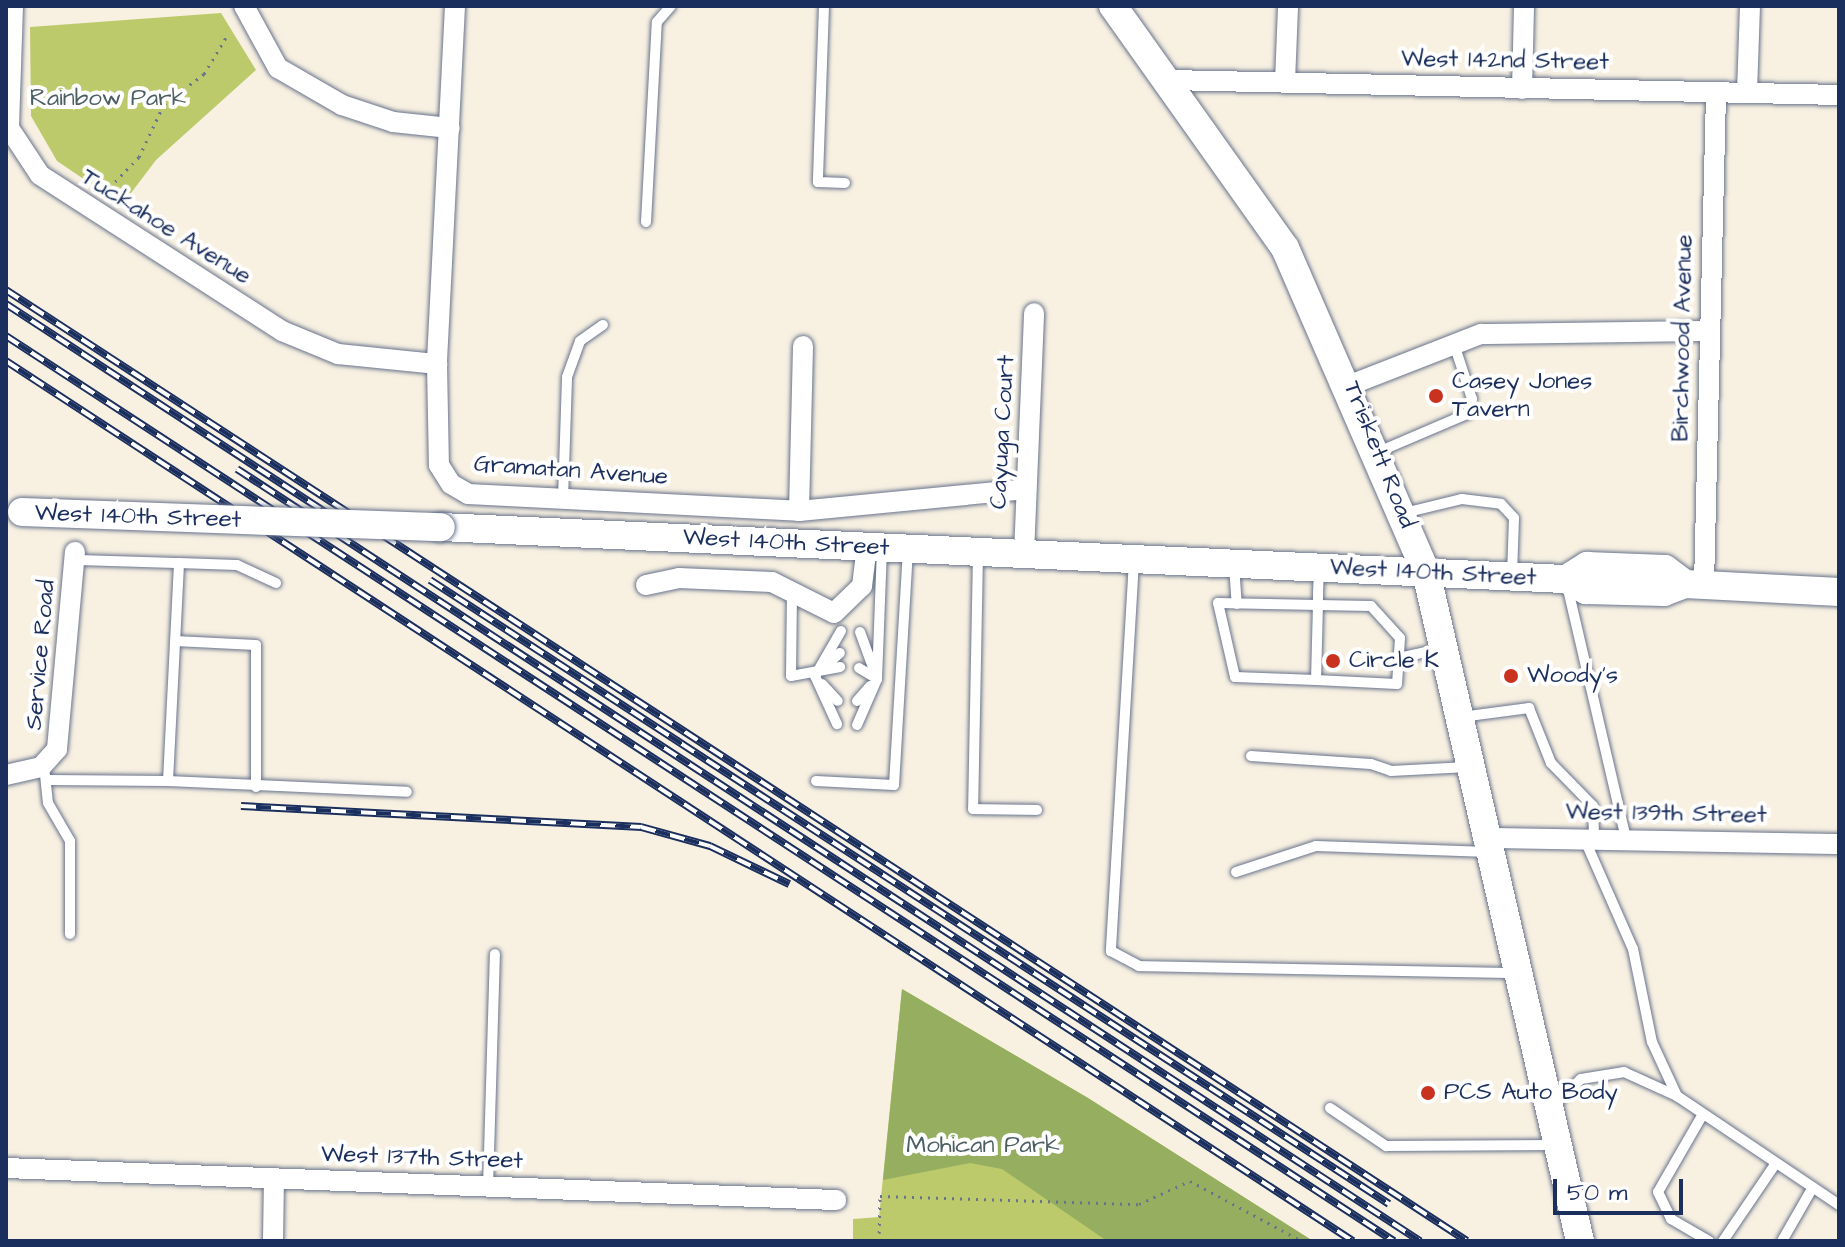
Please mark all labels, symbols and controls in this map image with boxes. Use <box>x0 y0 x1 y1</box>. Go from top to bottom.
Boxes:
street label: West 142nd Street <box>1401 45 1609 77</box>
park label: Rainbow Park <box>30 85 186 113</box>
street label: Tuckahoe Avenue <box>76 163 256 291</box>
street label: Birchwood Avenue <box>1667 234 1699 442</box>
street label: Cayuga Court <box>985 354 1021 510</box>
place label: Casey Jones Tavern <box>1452 368 1592 424</box>
street label: Triskett Road <box>1336 377 1422 533</box>
marker: Casey Jones Tavern <box>1427 387 1445 405</box>
street label: Gramatan Avenue <box>473 450 669 492</box>
street label: West 140th Street <box>34 499 242 535</box>
street label: West 140th Street <box>682 523 890 563</box>
street label: West 140th Street <box>1329 553 1537 593</box>
street label: Service Road <box>20 579 62 731</box>
place label: Circle K <box>1349 647 1439 675</box>
marker: Circle K <box>1324 652 1342 670</box>
place label: Woody's <box>1527 662 1618 690</box>
marker: Woody's <box>1502 667 1520 685</box>
street label: West 139th Street <box>1565 798 1767 830</box>
place label: PCS Auto Body <box>1444 1079 1618 1107</box>
marker: PCS Auto Body <box>1419 1084 1437 1102</box>
park label: Mohican Park <box>906 1132 1060 1160</box>
street label: West 137th Street <box>320 1140 524 1176</box>
scale bar <box>1557 1163 1687 1213</box>
text: 50 m <box>1567 1176 1627 1210</box>

